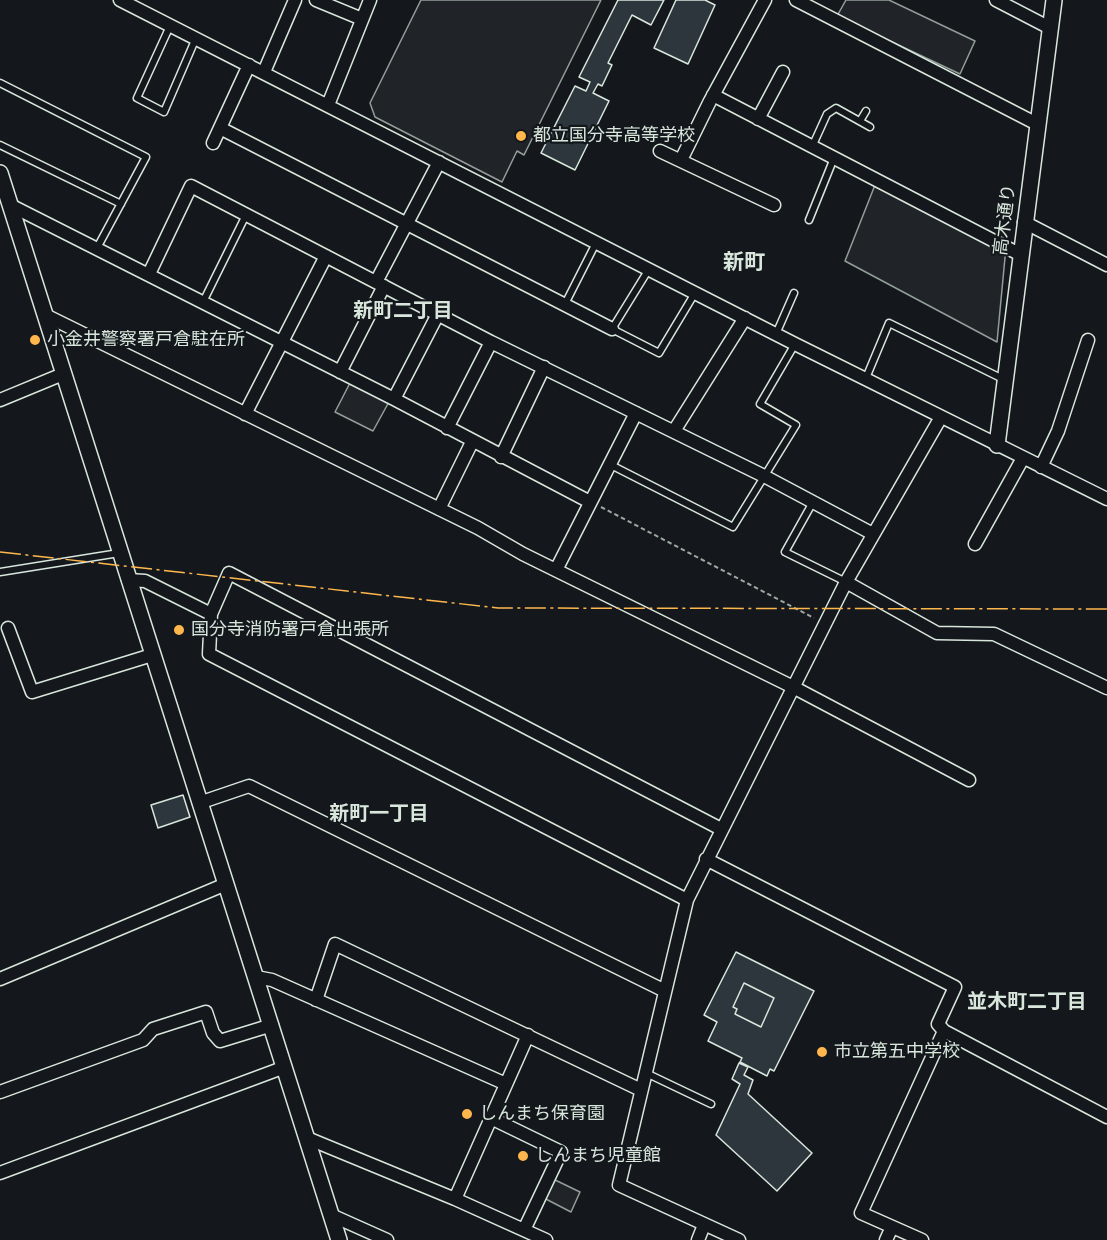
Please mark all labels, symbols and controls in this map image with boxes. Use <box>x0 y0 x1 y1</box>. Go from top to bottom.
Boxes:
place label: 都立国分寺高等学校 <box>533 125 695 147</box>
marker: 都立国分寺高等学校 <box>514 129 528 143</box>
street label: 高木通り <box>990 183 1020 257</box>
district label: 新町 <box>723 250 765 276</box>
district label: 新町二丁目 <box>353 299 453 323</box>
place label: 小金井警察署戸倉駐在所 <box>47 329 245 351</box>
marker: 小金井警察署戸倉駐在所 <box>28 333 42 347</box>
place label: 国分寺消防署戸倉出張所 <box>191 619 389 641</box>
marker: 国分寺消防署戸倉出張所 <box>172 623 186 637</box>
district label: 新町一丁目 <box>329 802 429 826</box>
district label: 並木町二丁目 <box>967 990 1087 1014</box>
place label: 市立第五中学校 <box>834 1041 960 1063</box>
marker: 市立第五中学校 <box>815 1045 829 1059</box>
place label: しんまち保育園 <box>479 1103 605 1125</box>
marker: しんまち保育園 <box>460 1107 474 1121</box>
place label: しんまち児童館 <box>535 1145 661 1167</box>
marker: しんまち児童館 <box>516 1149 530 1163</box>

